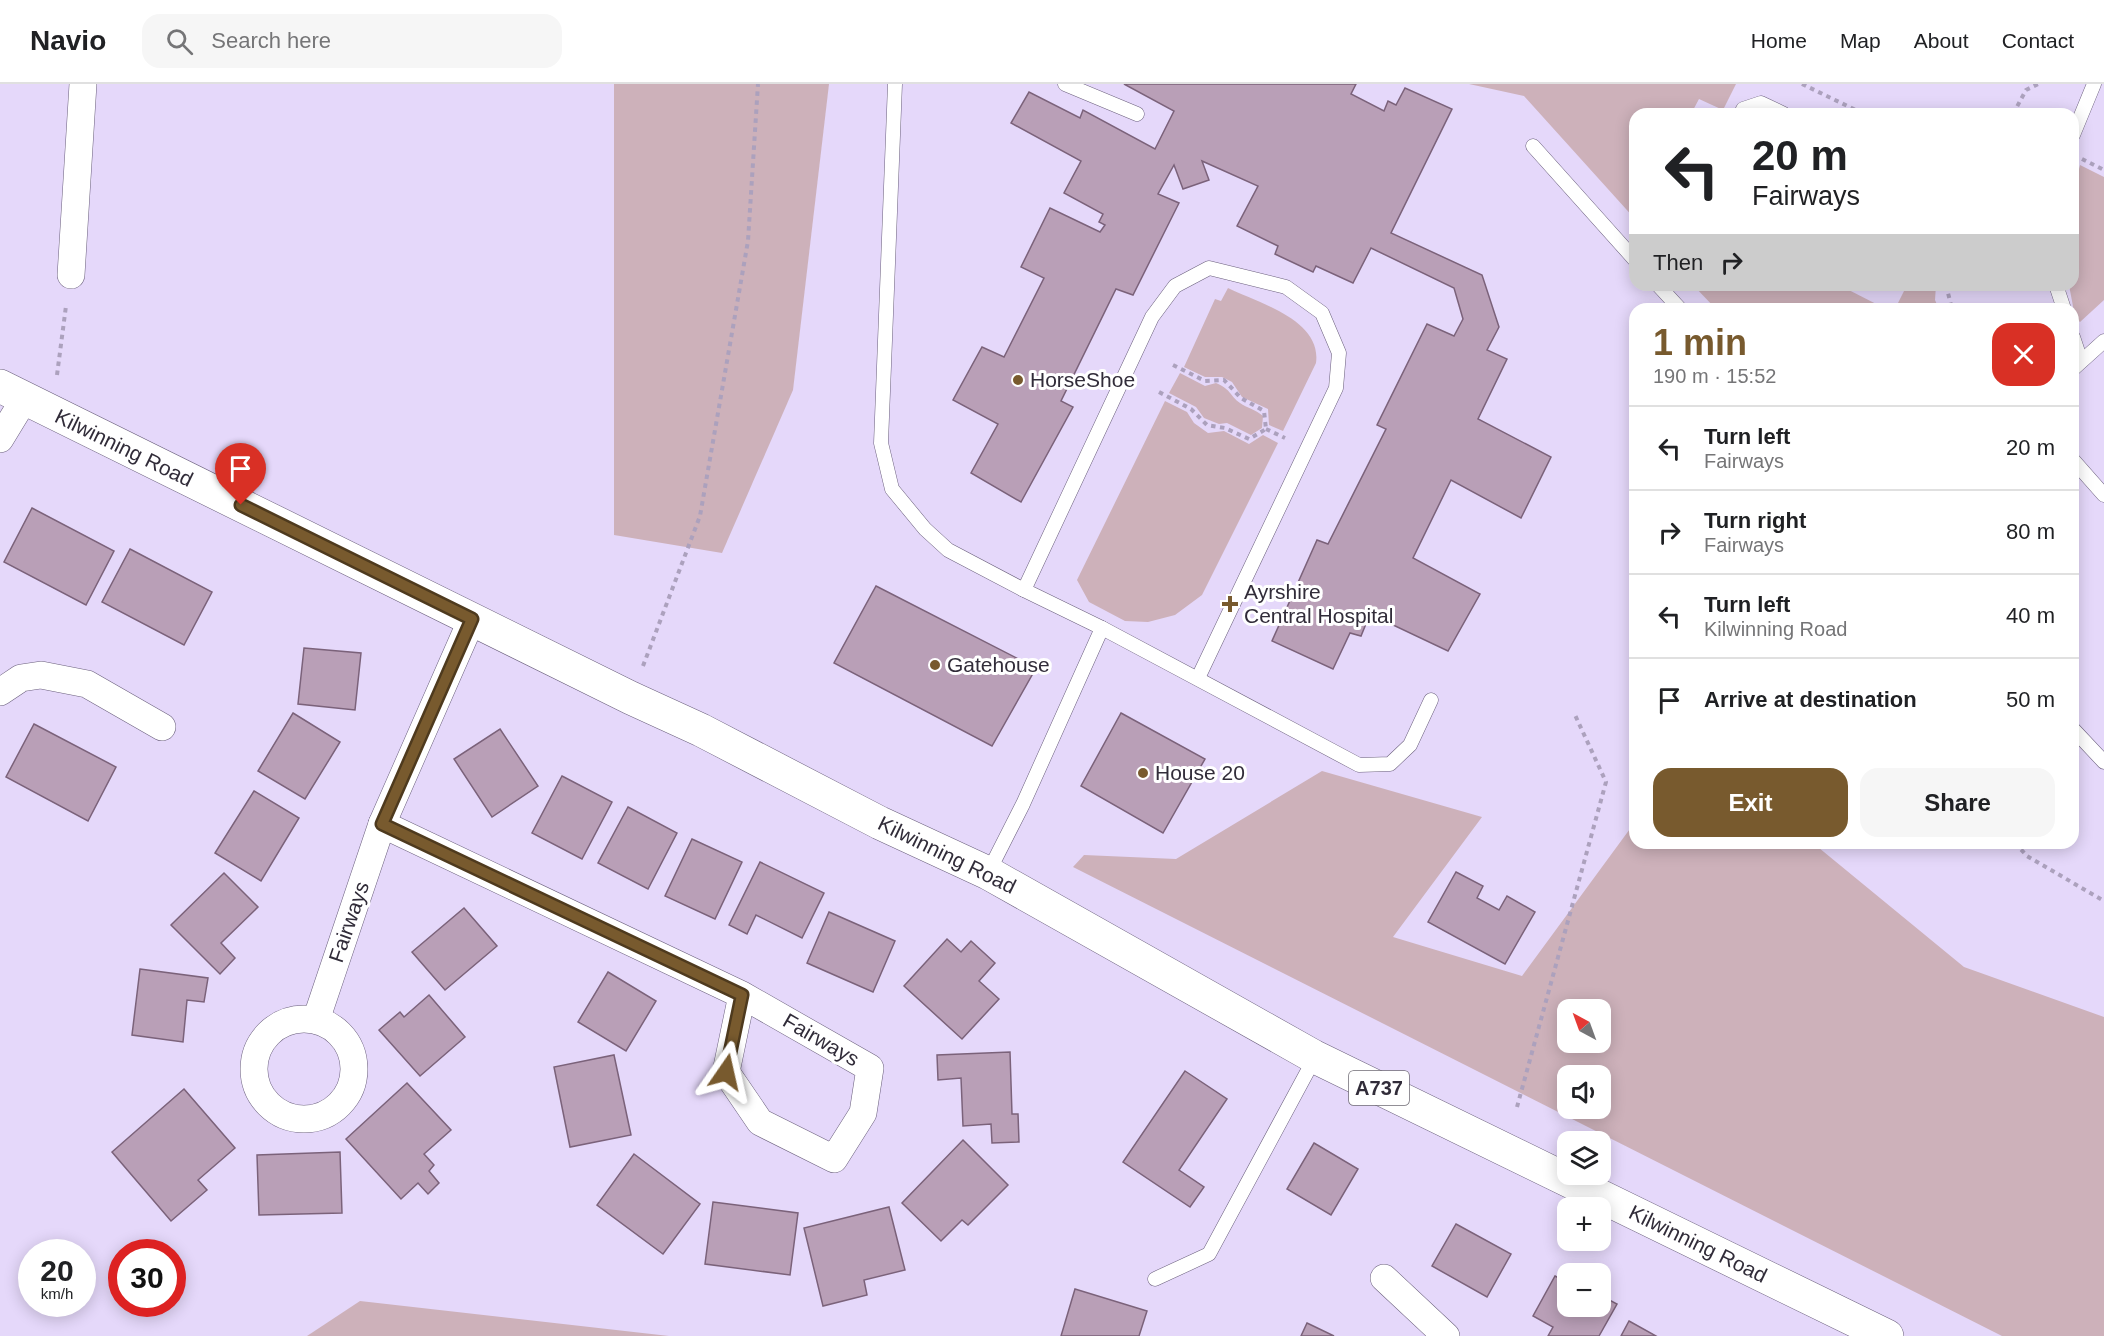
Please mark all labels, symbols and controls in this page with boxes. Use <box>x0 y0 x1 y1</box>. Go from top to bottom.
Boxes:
search box <box>142 14 562 68</box>
text: Navio <box>30 25 106 56</box>
icon: search <box>163 25 196 58</box>
text: Search here <box>211 28 331 53</box>
text: Home <box>1751 29 1807 52</box>
text: Map <box>1840 29 1881 52</box>
text: About <box>1914 29 1969 52</box>
text: Contact <box>2002 29 2074 52</box>
icon: left <box>1653 132 1731 210</box>
text: 20 m <box>1752 132 1848 179</box>
text: Fairways <box>1752 181 1860 211</box>
icon: right <box>1715 246 1748 279</box>
text: Then <box>1653 250 1703 275</box>
text: 1 min <box>1653 322 1747 363</box>
button: close <box>1992 323 2055 386</box>
text: 190 m · 15:52 <box>1653 365 1776 387</box>
place label: HorseShoe <box>1030 368 1135 391</box>
marker: HorseShoe <box>1011 373 1025 387</box>
street label: Kilwinning Road <box>52 404 197 491</box>
text: Turn left <box>1704 424 1790 449</box>
icon: left <box>1653 432 1686 465</box>
text: 20 m <box>2006 435 2055 460</box>
pin <box>215 443 266 505</box>
text: Fairways <box>1704 450 1784 472</box>
icon: arrive <box>224 452 257 485</box>
text: Turn right <box>1704 508 1806 533</box>
icon: right <box>1653 516 1686 549</box>
text: 80 m <box>2006 519 2055 544</box>
text: Fairways <box>1704 534 1784 556</box>
place label: Ayrshire Central Hospital <box>1244 580 1393 627</box>
text: Turn left <box>1704 592 1790 617</box>
marker: Ayrshire Central Hospital <box>1221 595 1239 613</box>
icon: left <box>1653 600 1686 633</box>
text: 40 m <box>2006 603 2055 628</box>
text: Kilwinning Road <box>1704 618 1847 640</box>
place label: Gatehouse <box>947 653 1050 676</box>
marker: Gatehouse <box>928 658 942 672</box>
icon: arrive <box>1653 684 1686 717</box>
text: Arrive at destination <box>1704 687 1917 712</box>
text: 50 m <box>2006 687 2055 712</box>
place label: House 20 <box>1155 761 1245 784</box>
marker: House 20 <box>1136 766 1150 780</box>
button: Exit <box>1653 768 1848 837</box>
button: Share <box>1860 768 2055 837</box>
street label: Kilwinning Road <box>875 811 1020 898</box>
street label: Fairways <box>324 878 373 965</box>
north arrow <box>1557 999 1611 1053</box>
map controls <box>1557 999 1611 1317</box>
street label: Fairways <box>779 1009 863 1071</box>
position arrow <box>694 1040 758 1104</box>
button: sound <box>1557 1065 1611 1119</box>
road number: A737 <box>1349 1071 1409 1105</box>
button: layers <box>1557 1131 1611 1185</box>
button: + <box>1557 1197 1611 1251</box>
street label: Kilwinning Road <box>1626 1200 1771 1287</box>
speed limit sign: 30 <box>108 1239 186 1317</box>
text: 20 <box>40 1254 74 1287</box>
button: − <box>1557 1263 1611 1317</box>
text: km/h <box>41 1285 73 1302</box>

